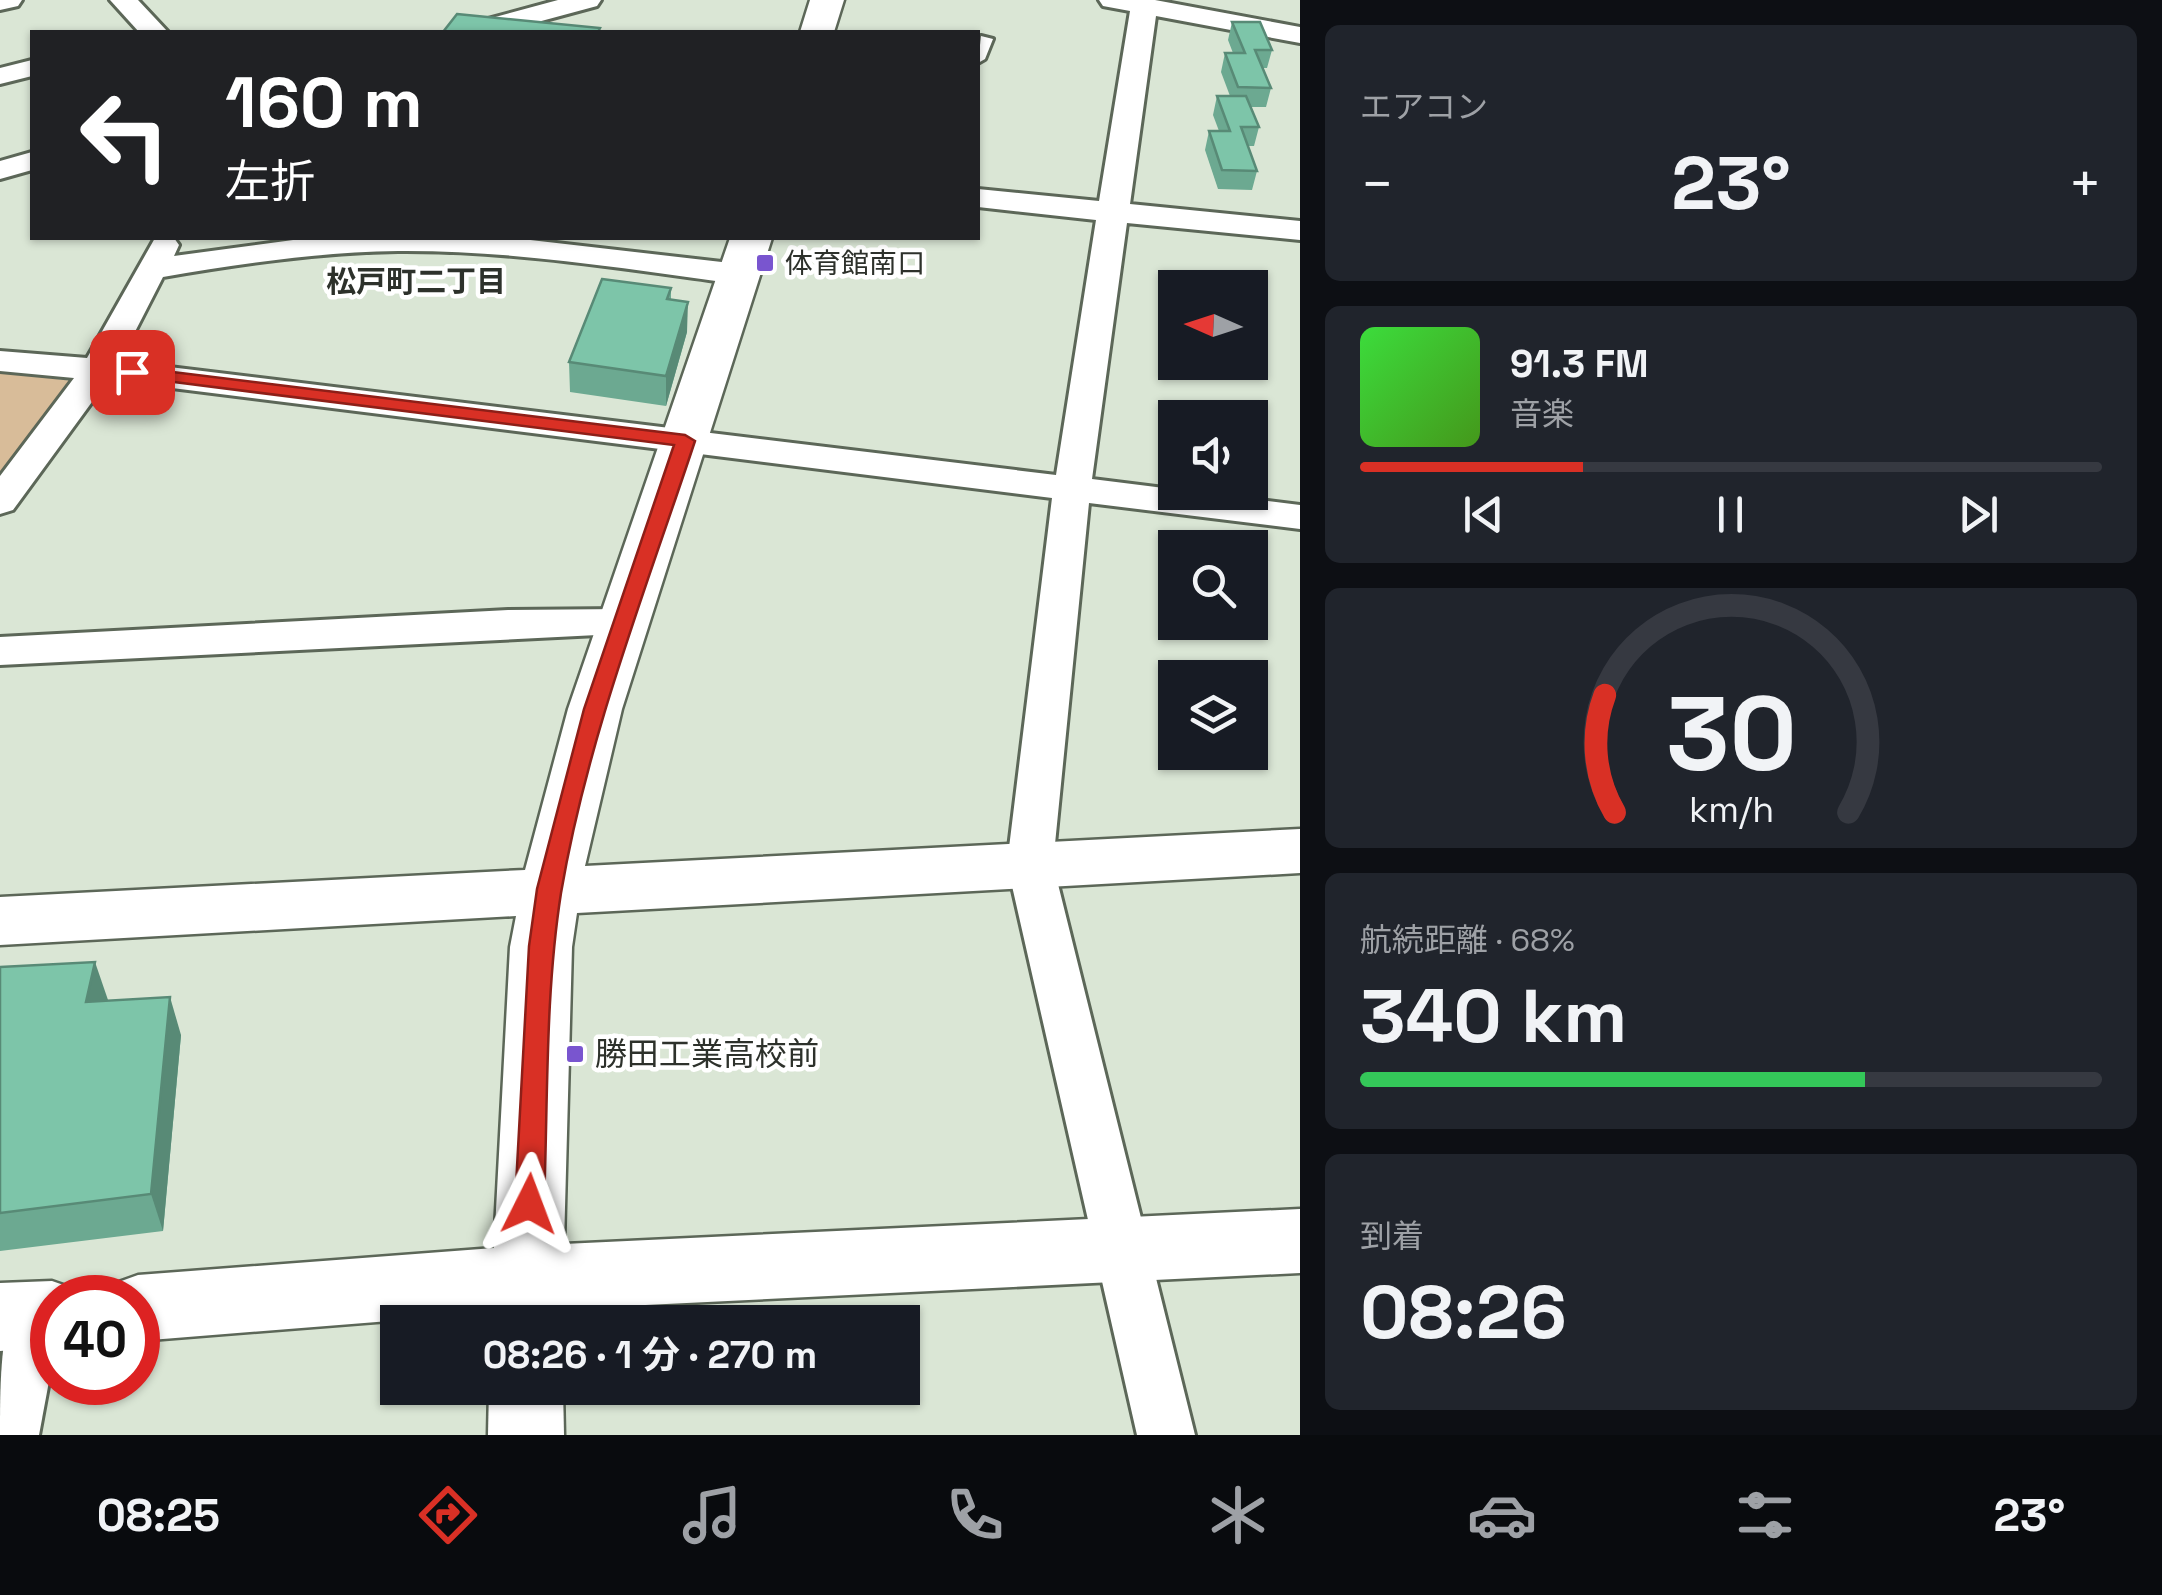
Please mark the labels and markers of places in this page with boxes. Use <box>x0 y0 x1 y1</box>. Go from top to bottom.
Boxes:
place label: 体育館南口 <box>785 245 925 281</box>
marker: 体育館南口 <box>754 252 776 274</box>
pin <box>90 330 175 415</box>
place label: 勝田工業高校前 <box>595 1034 819 1074</box>
marker: 勝田工業高校前 <box>564 1043 586 1065</box>

